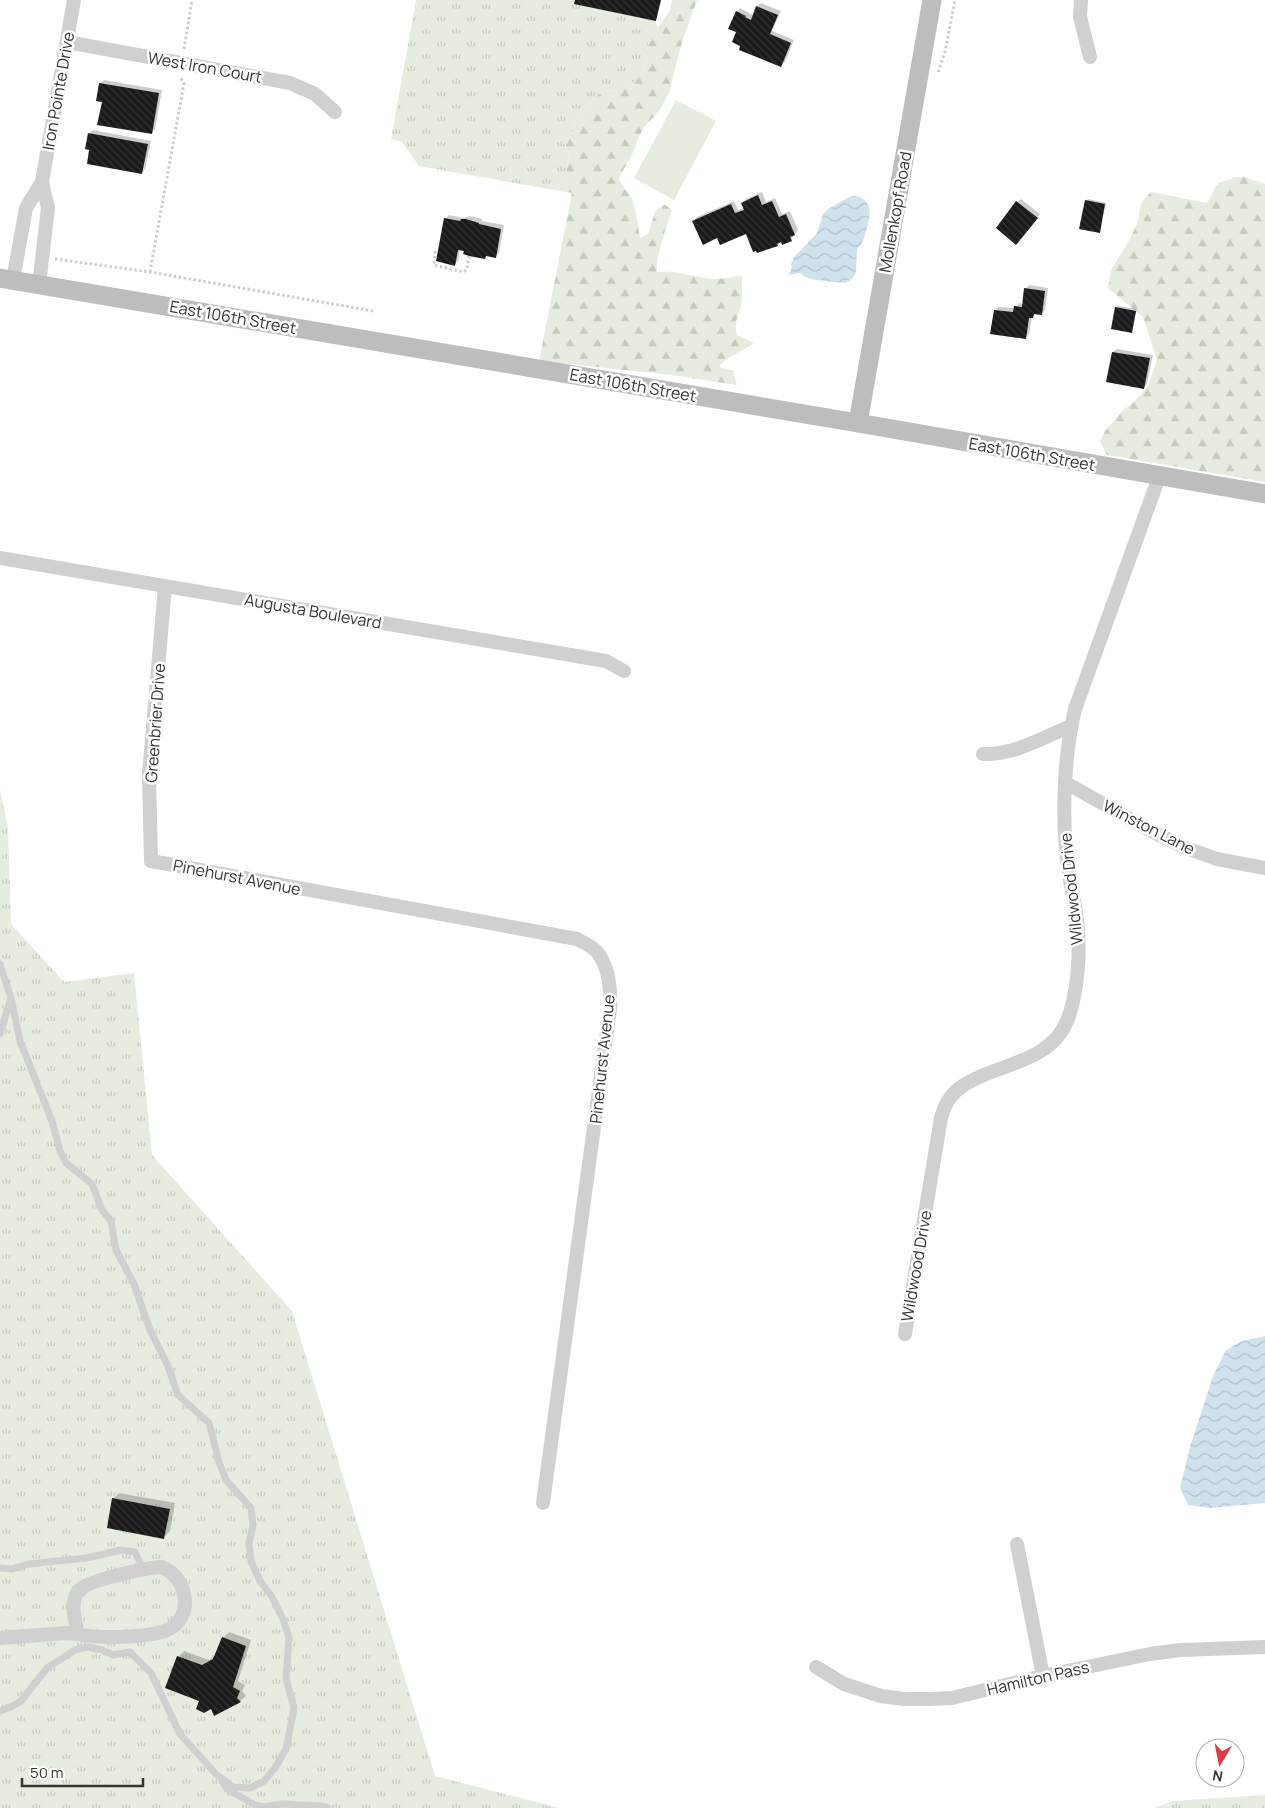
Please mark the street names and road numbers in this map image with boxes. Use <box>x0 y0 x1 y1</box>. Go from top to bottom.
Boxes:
street label: Iron Pointe Drive <box>37 30 79 152</box>
street label: West Iron Court <box>146 46 264 88</box>
street label: Mollenkopf Road <box>874 150 916 274</box>
street label: East 106th Street <box>168 295 298 339</box>
street label: East 106th Street <box>568 363 698 407</box>
street label: East 106th Street <box>967 432 1097 476</box>
street label: Augusta Boulevard <box>243 588 383 634</box>
street label: Greenbrier Drive <box>140 663 170 783</box>
street label: Winston Lane <box>1099 794 1199 860</box>
street label: Wildwood Drive <box>1054 832 1088 946</box>
street label: Pinehurst Avenue <box>171 854 303 900</box>
street label: Pinehurst Avenue <box>584 993 620 1125</box>
street label: Wildwood Drive <box>895 1209 937 1323</box>
street label: Hamilton Pass <box>985 1656 1091 1700</box>

